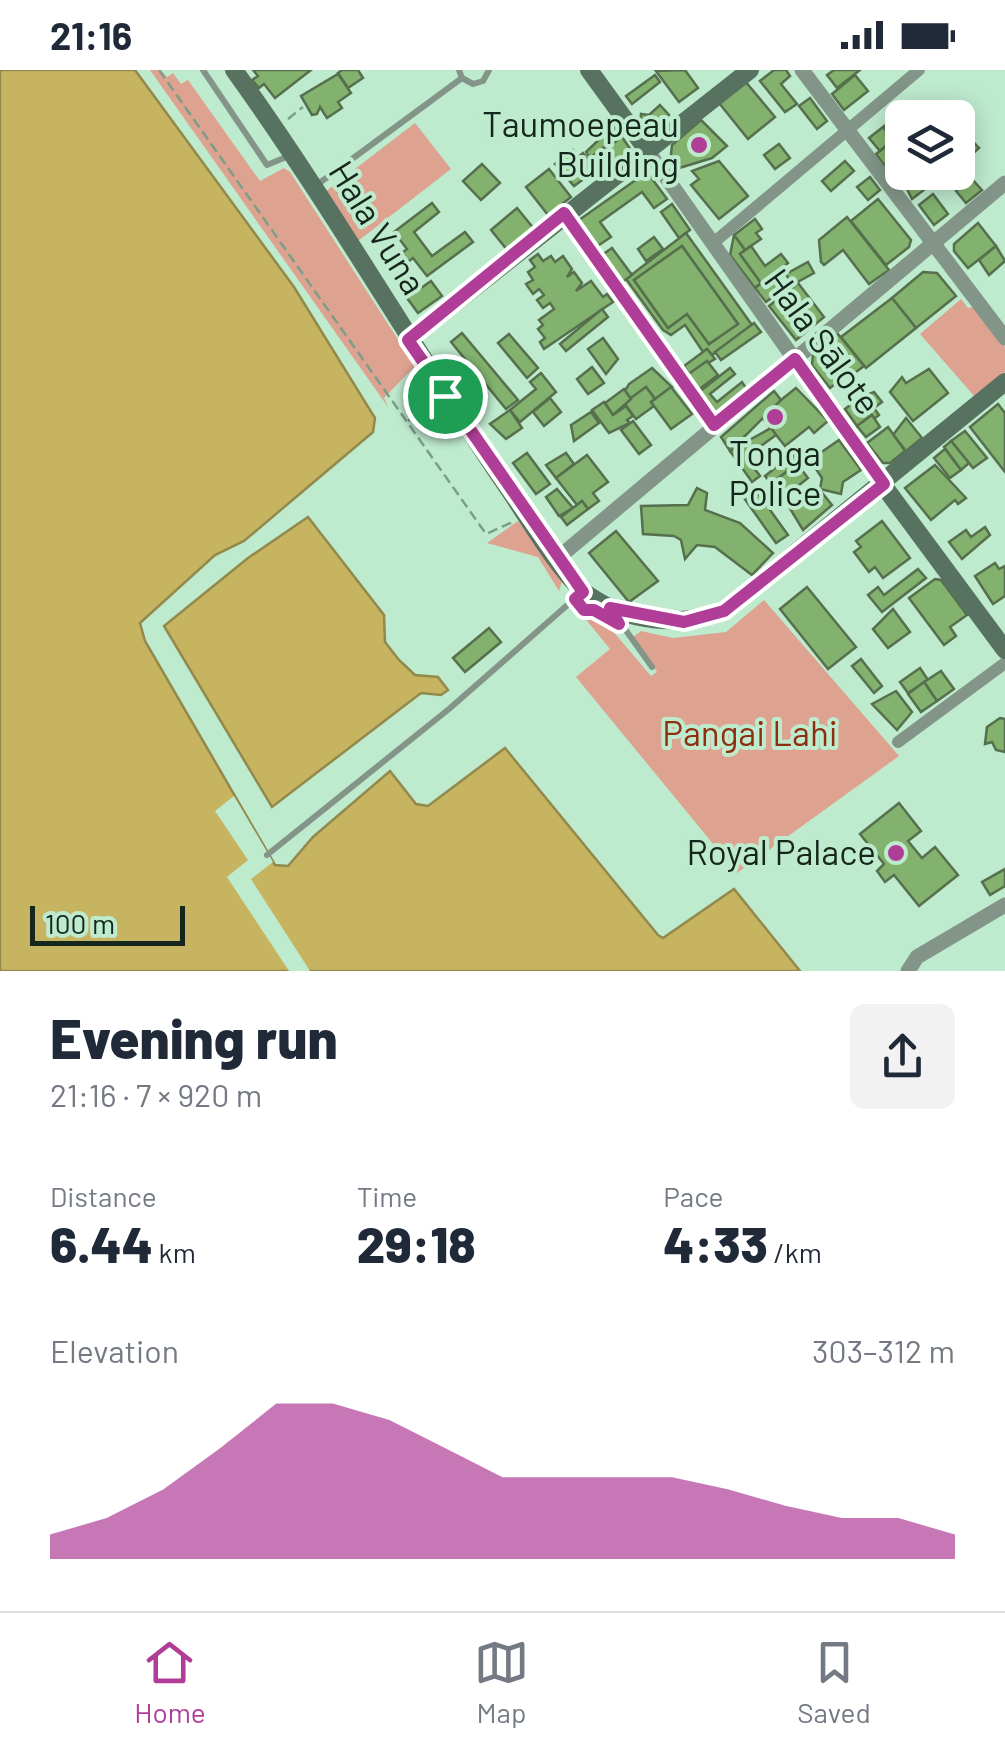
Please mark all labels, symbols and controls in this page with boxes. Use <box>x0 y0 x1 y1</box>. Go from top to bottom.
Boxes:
text: 21:16 <box>50 12 132 58</box>
map controls <box>885 100 975 190</box>
button: layers <box>885 100 975 190</box>
place label: Taumoepeau Building <box>482 102 679 184</box>
marker: Taumoepeau Building <box>688 134 710 156</box>
street label: Hala Vuna <box>321 152 436 301</box>
street label: Hala Sālote <box>757 260 890 422</box>
pin <box>403 354 488 439</box>
icon: arrive <box>418 369 473 424</box>
marker: Tonga Police <box>764 406 786 428</box>
place label: Tonga Police <box>729 431 821 513</box>
park label: Pangai Lahi <box>662 711 838 753</box>
place label: Royal Palace <box>686 830 876 872</box>
marker: Royal Palace <box>885 842 907 864</box>
scale bar <box>30 901 185 946</box>
text: 100 m <box>45 906 115 940</box>
text: Evening run <box>50 1004 338 1070</box>
button: share <box>850 1004 955 1109</box>
text: 21:16 · 7 × 920 m <box>50 1075 262 1113</box>
text: Distance <box>50 1179 157 1213</box>
text: Time <box>357 1179 417 1213</box>
text: Pace <box>663 1179 724 1213</box>
text: 6.44 <box>50 1213 153 1273</box>
text: 29:18 <box>357 1213 476 1273</box>
text: 4:33 <box>663 1213 768 1273</box>
text: km <box>153 1235 196 1269</box>
text: /km <box>768 1235 822 1269</box>
text: Elevation <box>50 1331 179 1369</box>
text: 303–312 m <box>812 1331 955 1369</box>
tab: Home <box>134 1635 206 1729</box>
tab: Map <box>474 1635 529 1729</box>
tab: Saved <box>797 1635 871 1729</box>

